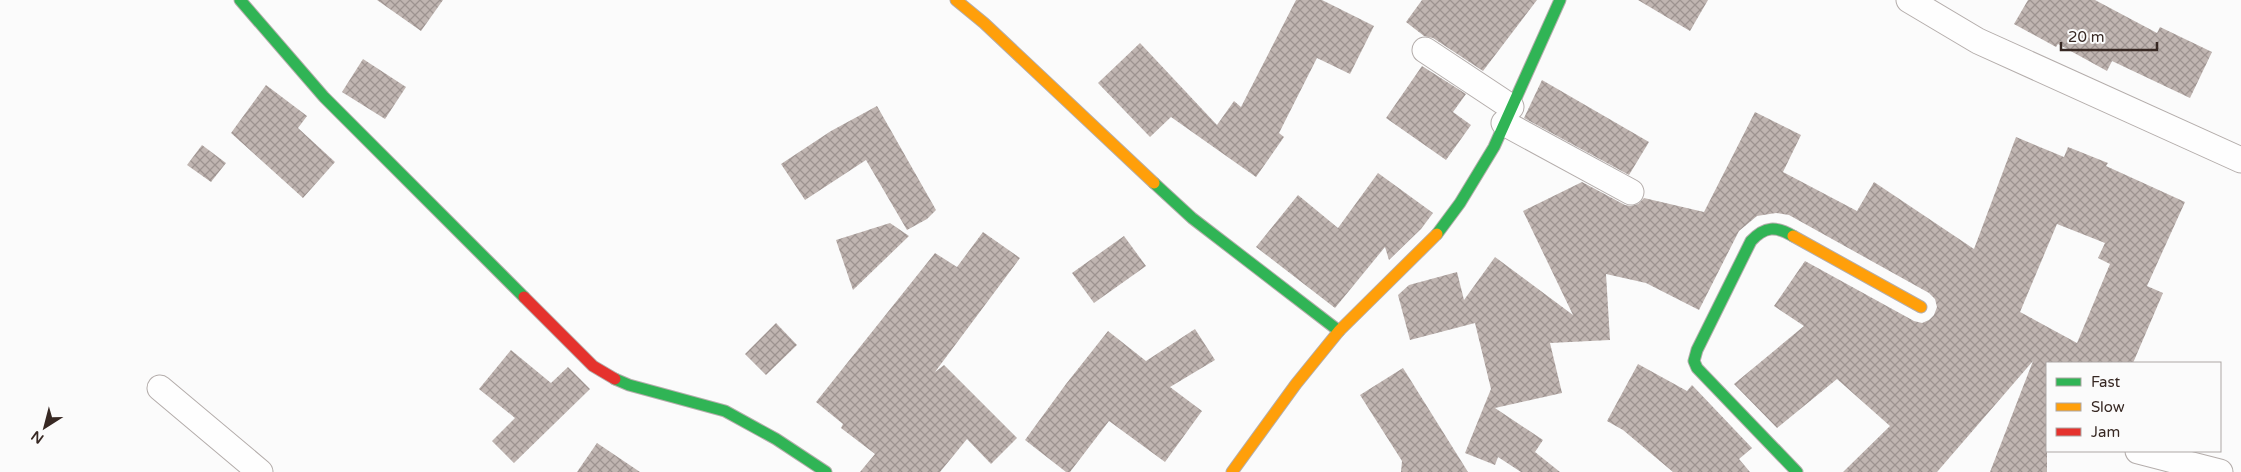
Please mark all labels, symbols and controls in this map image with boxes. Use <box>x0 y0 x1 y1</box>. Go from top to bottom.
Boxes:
scale bar <box>2061 20 2157 52</box>
text: 20 m <box>2068 28 2105 46</box>
legend <box>2046 362 2221 452</box>
text: Fast <box>2091 373 2121 391</box>
text: Slow <box>2091 398 2125 416</box>
north arrow <box>20 402 70 452</box>
text: Jam <box>2091 423 2120 441</box>
text: N <box>28 427 47 447</box>

